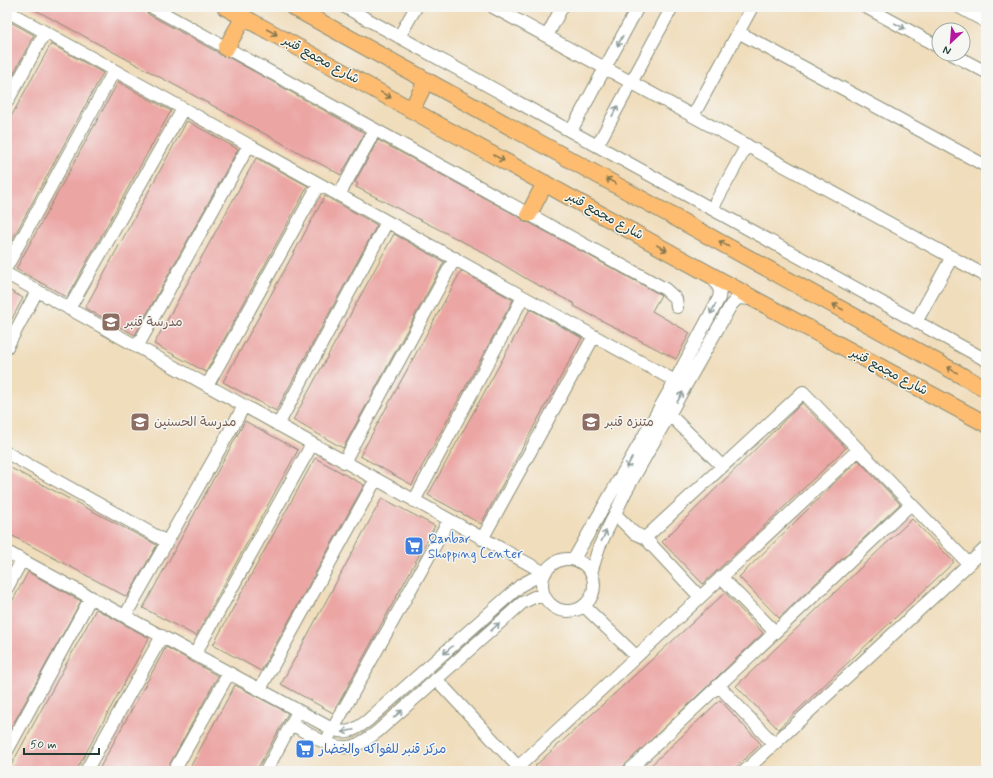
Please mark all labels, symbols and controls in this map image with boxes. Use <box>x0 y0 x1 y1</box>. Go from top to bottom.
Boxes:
one-way arrow <box>894 22 906 30</box>
north arrow <box>931 22 971 62</box>
one-way arrow <box>265 29 277 37</box>
street label: شارع مجمع قنبر <box>278 31 362 89</box>
one-way arrow <box>615 35 623 47</box>
text: N <box>941 42 953 58</box>
one-way arrow <box>380 91 392 99</box>
one-way arrow <box>612 106 620 118</box>
one-way arrow <box>493 154 505 162</box>
one-way arrow <box>605 177 617 184</box>
street label: شارع مجمع قنبر <box>562 187 646 245</box>
one-way arrow <box>718 240 730 247</box>
one-way arrow <box>656 244 668 252</box>
one-way arrow <box>832 302 844 310</box>
one-way arrow <box>709 303 716 315</box>
school or university icon: مدرسة قنبر <box>100 311 122 333</box>
place label: مدرسة قنبر <box>124 314 183 331</box>
street label: شارع مجمع قنبر <box>846 344 931 400</box>
one-way arrow <box>946 365 958 373</box>
one-way arrow <box>676 391 684 403</box>
school or university icon: مدرسة الحسنين <box>129 411 151 433</box>
school or university icon: متنزه قنبر <box>580 411 602 433</box>
place label: مدرسة الحسنين <box>154 414 236 431</box>
place label: متنزه قنبر <box>604 414 654 431</box>
one-way arrow <box>624 457 632 469</box>
one-way arrow <box>601 530 608 542</box>
place label: Qanbar Shopping Center <box>428 531 523 563</box>
supermarket icon: Qanbar Shopping Center <box>403 535 425 557</box>
one-way arrow <box>490 622 500 632</box>
one-way arrow <box>442 645 453 654</box>
one-way arrow <box>393 709 403 718</box>
one-way arrow <box>341 727 354 735</box>
scale bar <box>24 730 99 756</box>
text: 50 m <box>30 737 57 753</box>
supermarket icon: مركز قنبر للفواكه والخضار <box>294 738 316 760</box>
place label: مركز قنبر للفواكه والخضار <box>318 741 446 758</box>

